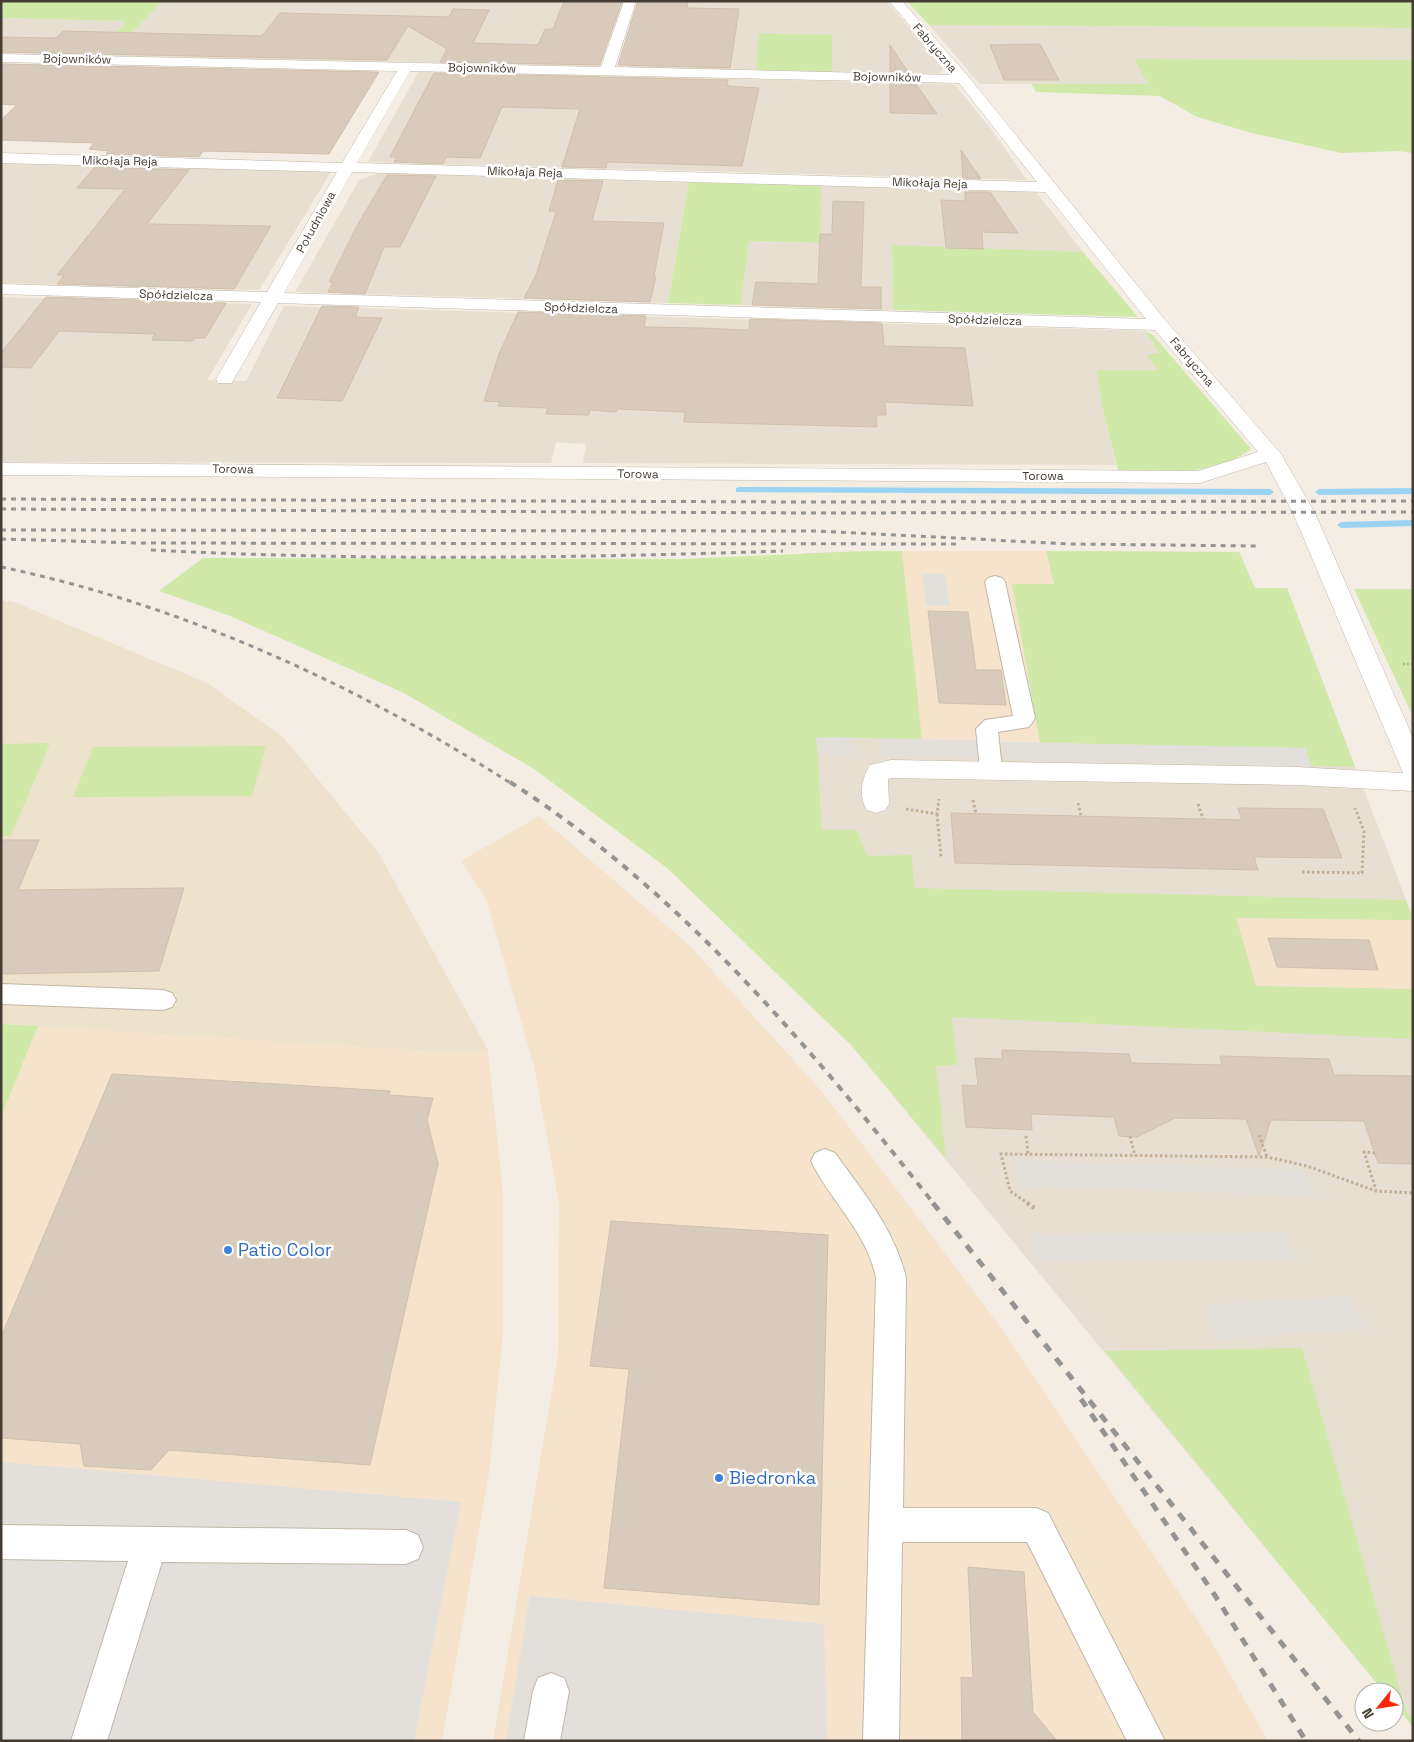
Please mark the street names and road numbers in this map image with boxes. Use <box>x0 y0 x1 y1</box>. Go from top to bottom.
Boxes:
street label: Fabryczna <box>909 20 961 76</box>
street label: Bojowników <box>43 50 111 68</box>
street label: Bojowników <box>448 59 516 77</box>
street label: Bojowników <box>853 68 921 86</box>
street label: Mikołaja Reja <box>82 152 158 170</box>
street label: Mikołaja Reja <box>487 163 563 181</box>
street label: Mikołaja Reja <box>892 174 968 192</box>
street label: Południowa <box>293 188 340 256</box>
street label: Spółdzielcza <box>139 286 213 304</box>
street label: Spółdzielcza <box>544 299 618 317</box>
street label: Spółdzielcza <box>948 311 1022 329</box>
street label: Fabryczna <box>1166 334 1218 390</box>
street label: Torowa <box>212 461 254 477</box>
street label: Torowa <box>617 466 659 482</box>
street label: Torowa <box>1022 468 1064 484</box>

